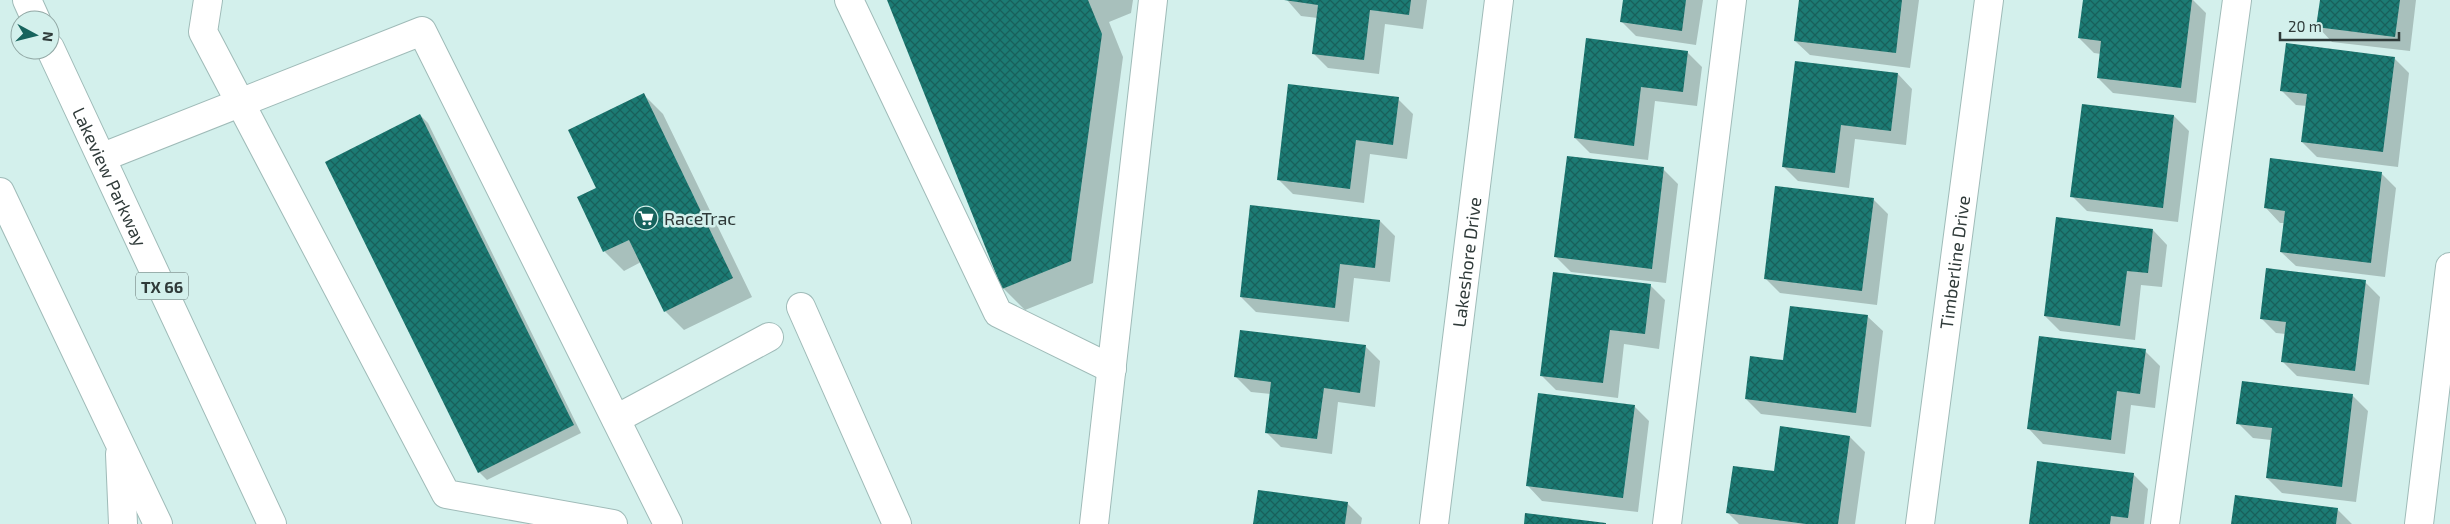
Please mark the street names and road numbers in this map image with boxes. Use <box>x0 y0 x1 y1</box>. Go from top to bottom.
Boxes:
street label: Lakeview Parkway <box>68 104 152 250</box>
street label: Timberline Drive <box>1935 194 1974 330</box>
street label: Lakeshore Drive <box>1448 196 1485 328</box>
road number: TX 66 <box>136 272 188 300</box>

